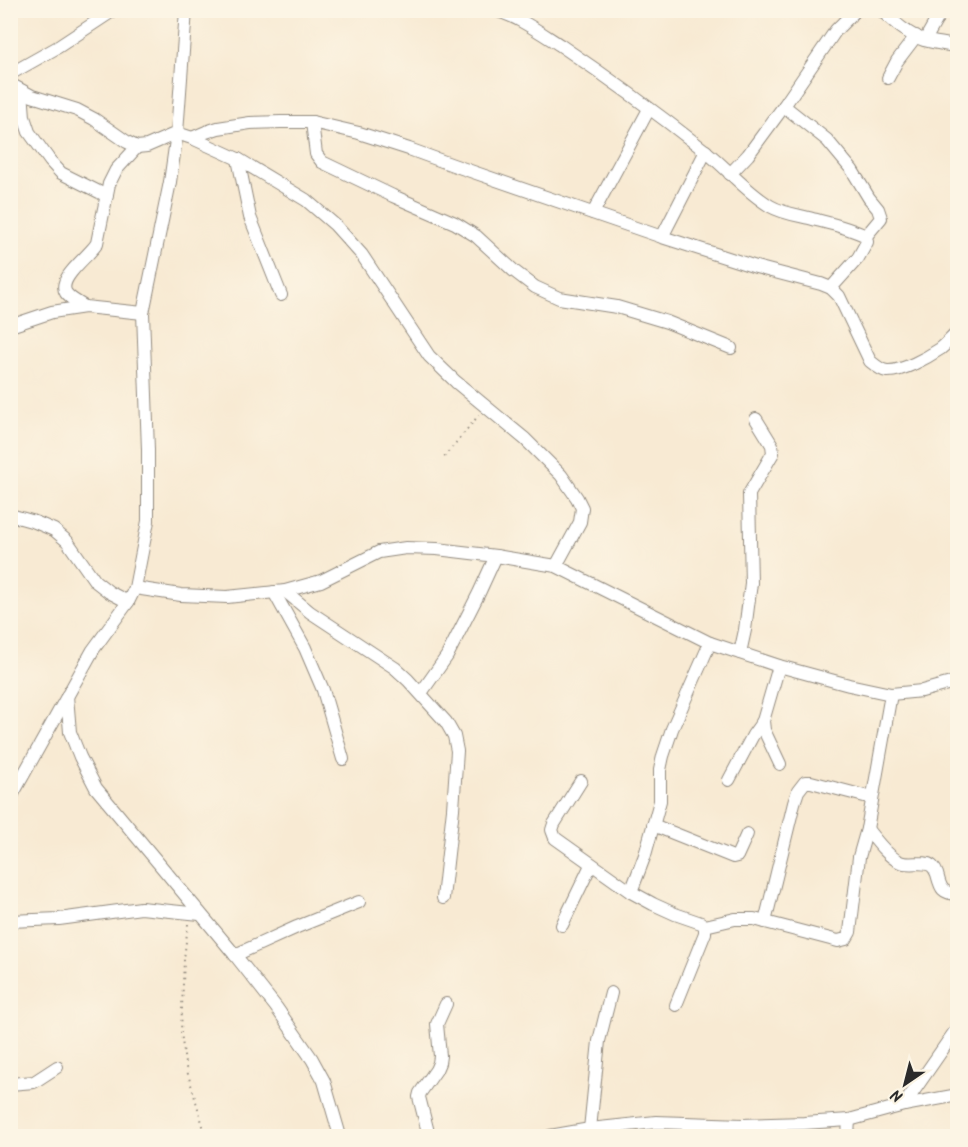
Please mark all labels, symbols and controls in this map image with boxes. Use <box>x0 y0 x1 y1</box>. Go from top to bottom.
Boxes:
north arrow <box>875 1054 935 1114</box>
text: N <box>886 1082 909 1108</box>

